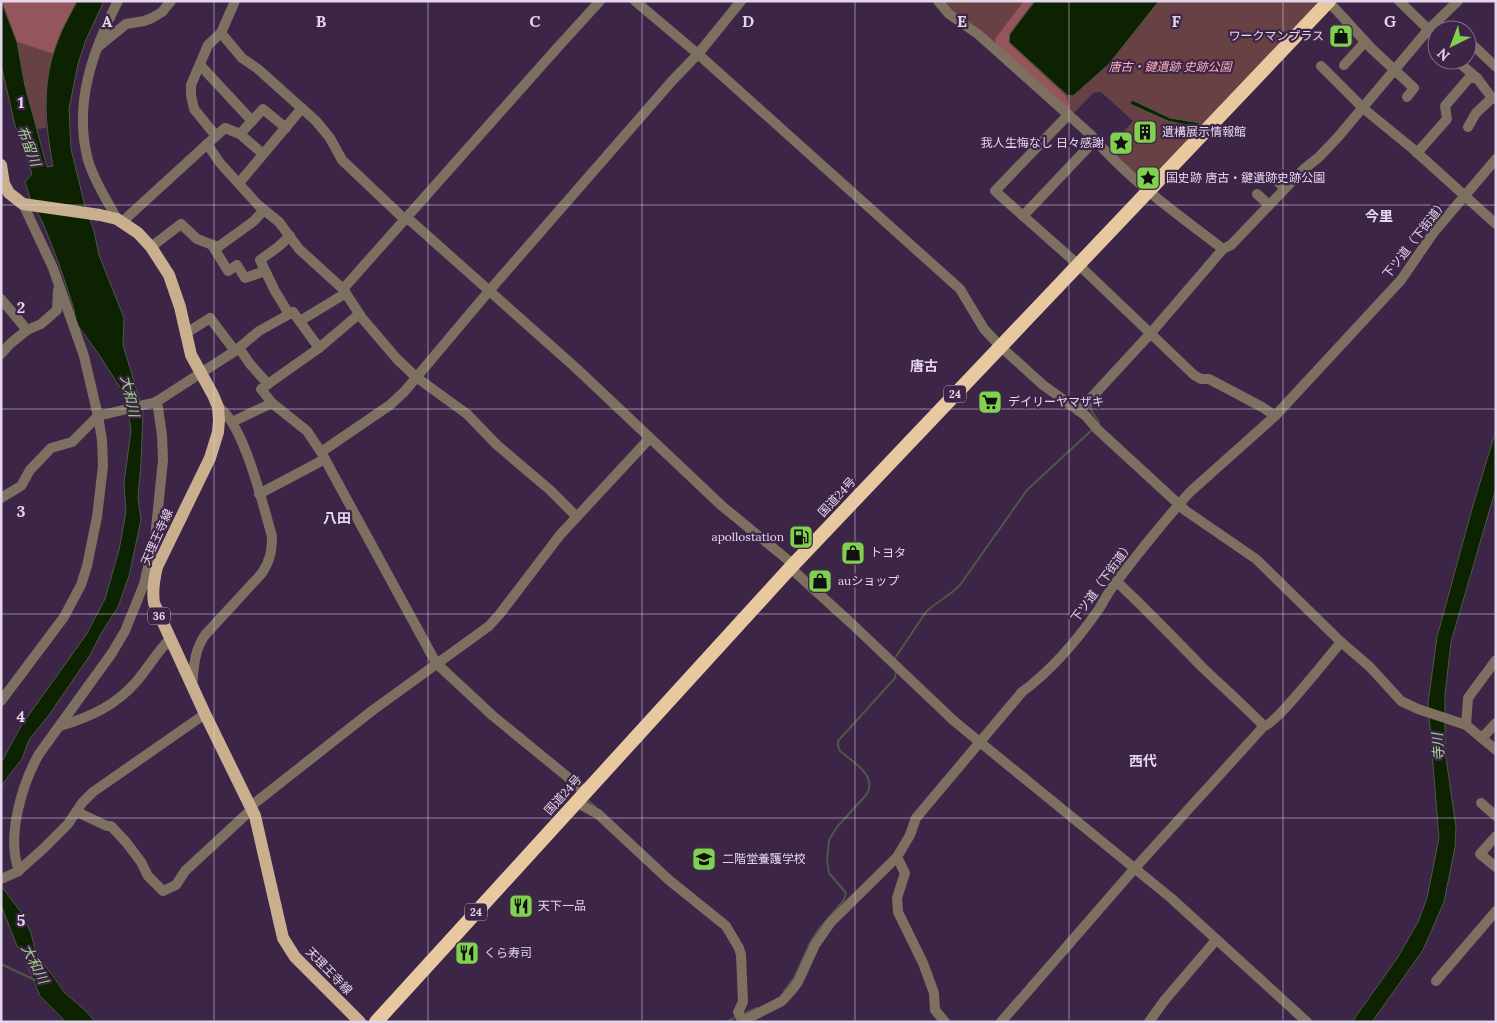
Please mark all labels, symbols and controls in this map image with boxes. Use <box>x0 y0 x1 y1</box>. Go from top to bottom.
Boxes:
text: A <box>102 11 113 31</box>
text: B <box>316 11 327 31</box>
text: C <box>529 11 541 31</box>
text: D <box>742 11 754 31</box>
text: E <box>957 11 967 31</box>
text: F <box>1171 11 1181 31</box>
text: G <box>1384 11 1396 31</box>
north arrow <box>1427 20 1477 70</box>
shop icon: ワークマンプラス <box>1328 23 1354 49</box>
place label: ワークマンプラス <box>1229 28 1324 43</box>
text: N <box>1433 44 1453 65</box>
park label: 唐古・鍵遺跡 史跡公園 <box>1108 59 1234 74</box>
text: 1 <box>18 92 24 112</box>
building icon: 遺構展示情報館 <box>1132 119 1158 145</box>
water label: 布留川 <box>13 123 46 171</box>
place label: 遺構展示情報館 <box>1162 124 1246 139</box>
place icon: 我人生悔なし 日々感謝 <box>1108 130 1134 156</box>
place label: 我人生悔なし 日々感謝 <box>981 135 1104 150</box>
place icon: 国史跡 唐古・鍵遺跡史跡公園 <box>1135 165 1161 191</box>
place label: 国史跡 唐古・鍵遺跡史跡公園 <box>1166 170 1325 185</box>
street label: 下ツ道（下街道） <box>1379 196 1450 281</box>
district label: 今里 <box>1365 207 1393 225</box>
text: 2 <box>17 297 25 317</box>
district label: 唐古 <box>910 357 938 375</box>
water label: 大和川 <box>117 374 144 420</box>
road number: 24 <box>944 386 966 402</box>
supermarket icon: デイリーヤマザキ <box>977 389 1003 415</box>
place label: デイリーヤマザキ <box>1008 394 1104 409</box>
street label: 国道24号 <box>815 474 859 520</box>
text: 3 <box>17 501 26 521</box>
street label: 天理王寺線 <box>137 506 176 567</box>
district label: 八田 <box>323 509 351 527</box>
fuel station icon: apollostation <box>788 524 814 550</box>
place label: apollostation <box>711 529 784 544</box>
street label: 下ツ道（下街道） <box>1067 538 1136 625</box>
shop icon: トヨタ <box>840 540 866 566</box>
place label: トヨタ <box>870 545 906 560</box>
shop icon: auショップ <box>807 568 833 594</box>
place label: auショップ <box>838 573 899 588</box>
road number: 36 <box>148 608 170 624</box>
text: 4 <box>17 706 26 726</box>
water label: 寺川 <box>1428 730 1448 762</box>
district label: 西代 <box>1129 752 1157 770</box>
street label: 国道24号 <box>541 772 584 818</box>
school or university icon: 二階堂養護学校 <box>691 846 717 872</box>
place label: 二階堂養護学校 <box>722 851 806 866</box>
restaurant icon: 天下一品 <box>508 893 534 919</box>
place label: 天下一品 <box>538 898 586 913</box>
road number: 24 <box>465 904 487 920</box>
text: 5 <box>17 910 26 930</box>
restaurant icon: くら寿司 <box>454 940 480 966</box>
water label: 大和川 <box>17 941 53 989</box>
street label: 天理王寺線 <box>303 944 356 997</box>
place label: くら寿司 <box>484 945 532 960</box>

